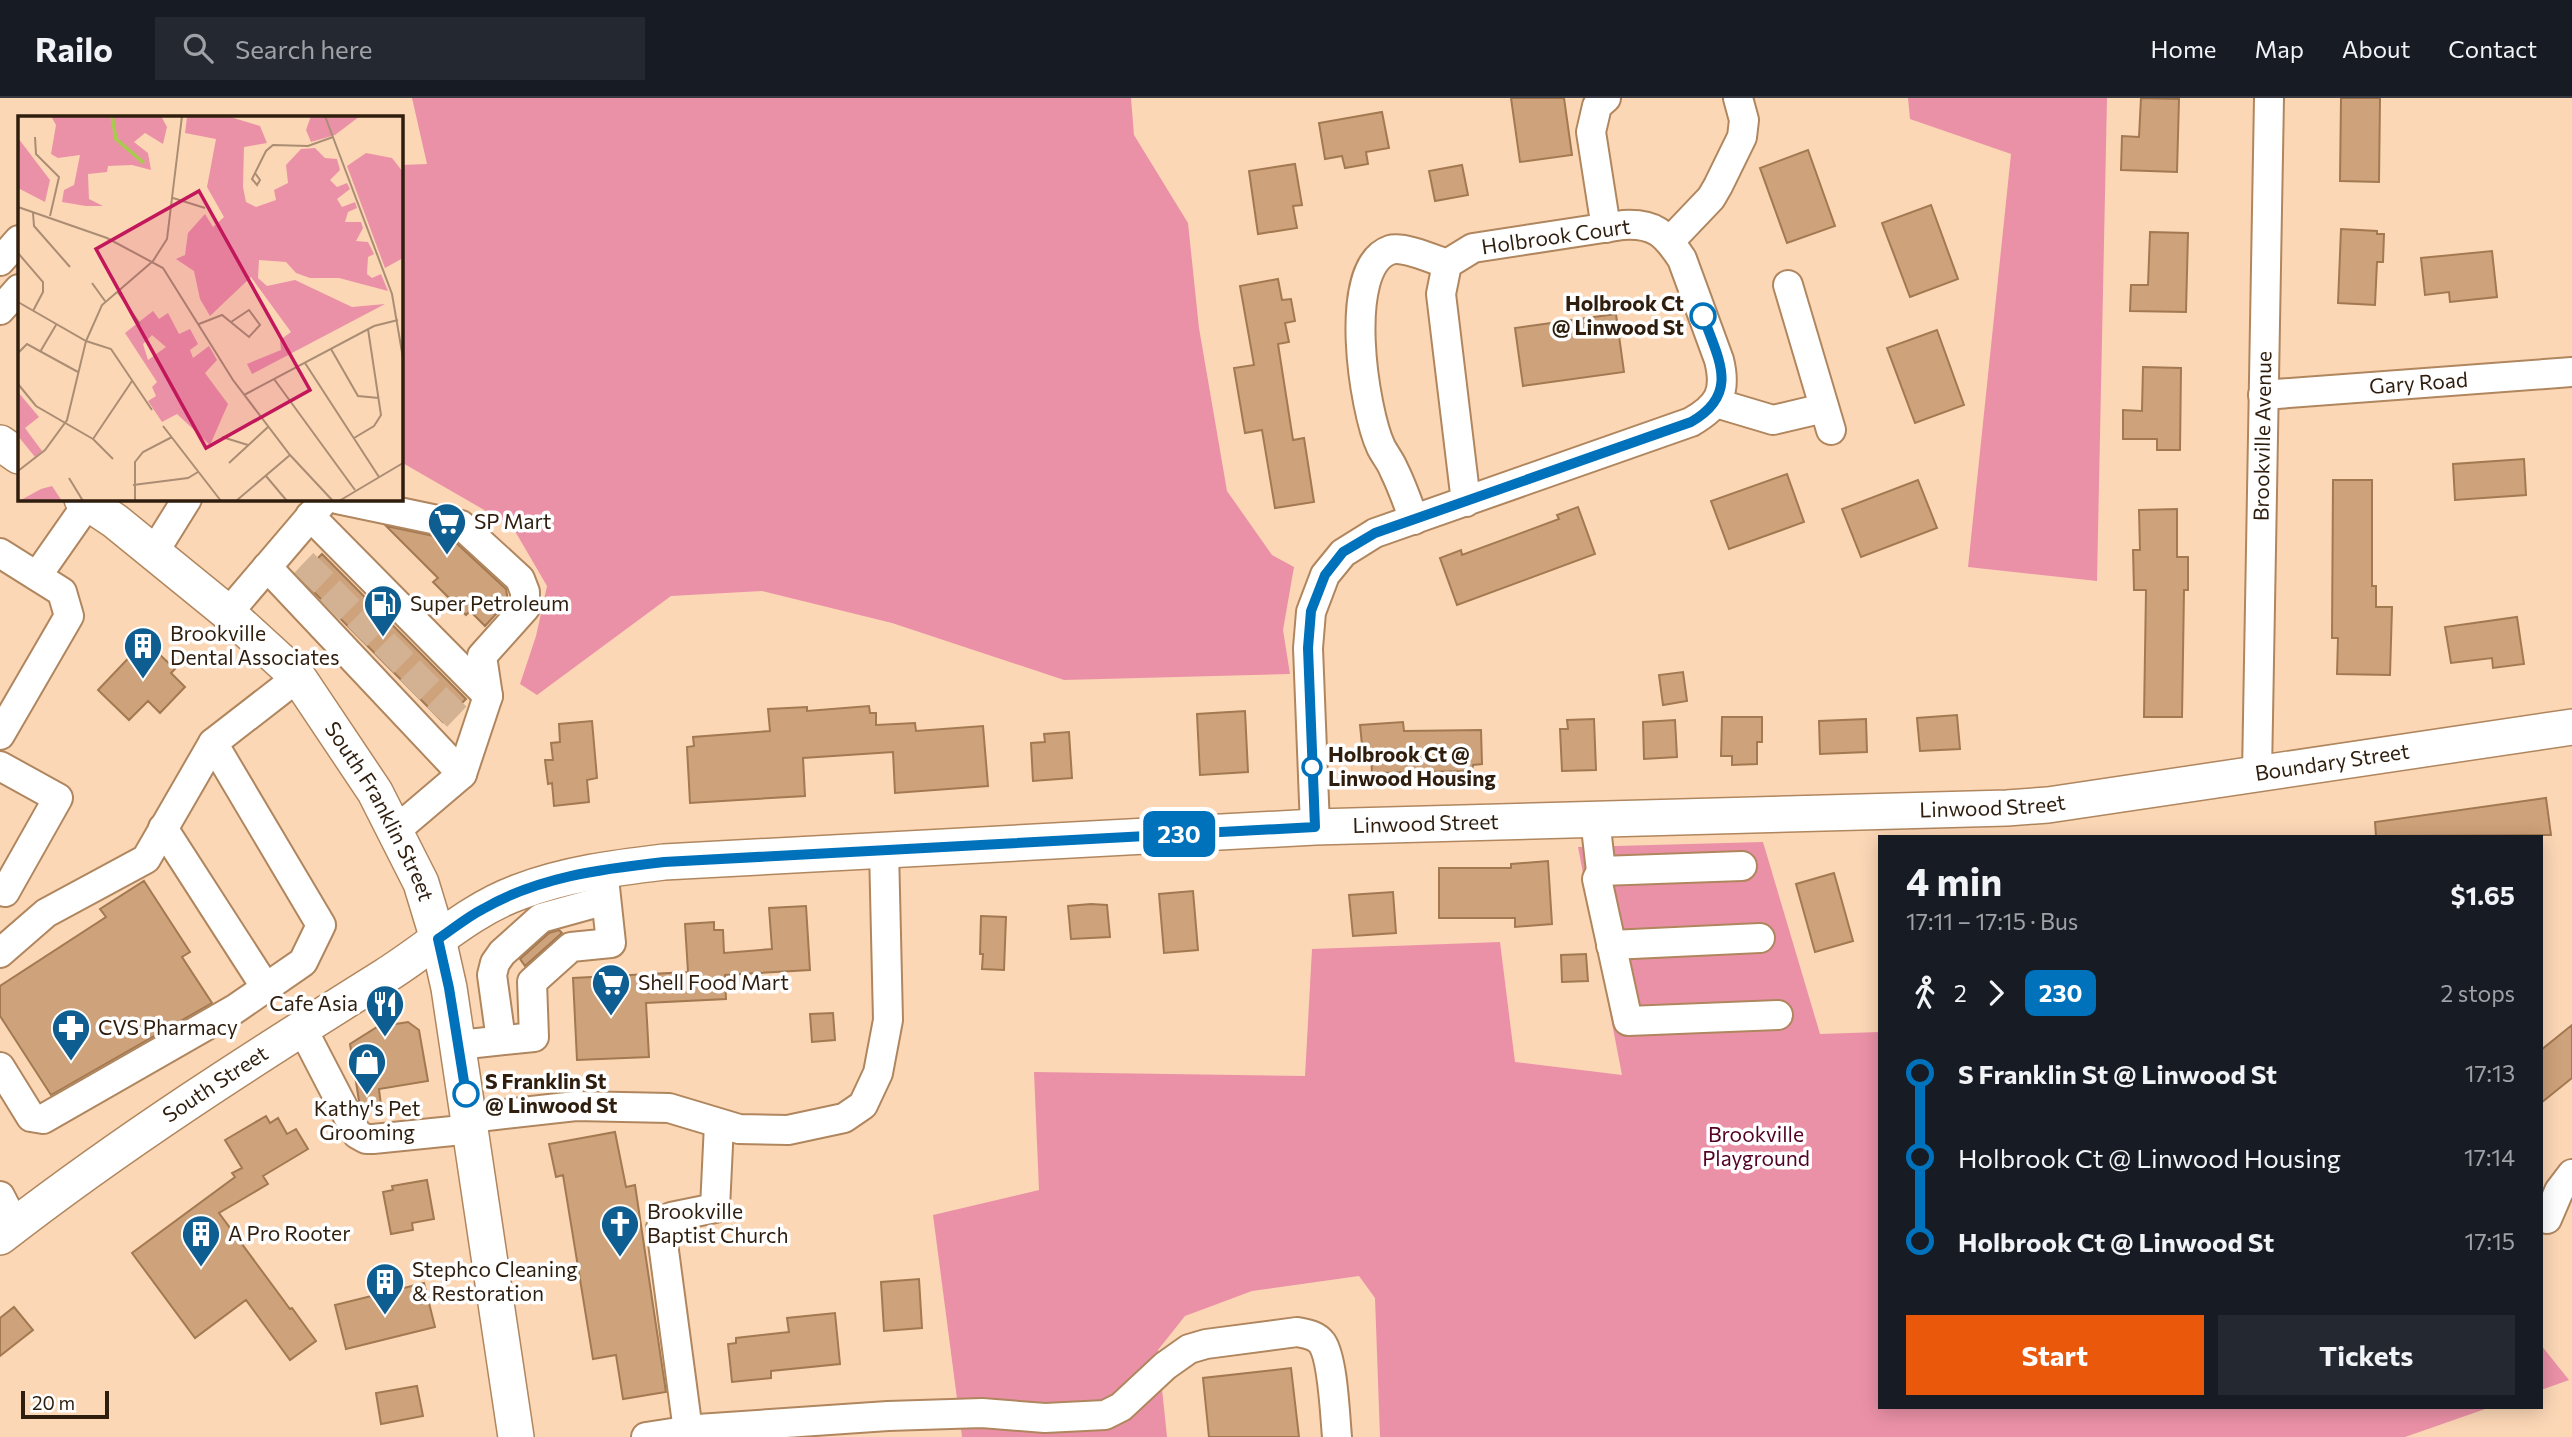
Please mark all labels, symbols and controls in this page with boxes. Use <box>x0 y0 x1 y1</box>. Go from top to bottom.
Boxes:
search box <box>155 17 645 80</box>
text: Railo <box>35 28 113 69</box>
icon: search <box>179 29 217 67</box>
text: Search here <box>235 33 372 64</box>
text: Home <box>2151 34 2217 63</box>
text: Map <box>2255 34 2304 63</box>
text: About <box>2342 34 2410 63</box>
text: Contact <box>2448 34 2537 63</box>
inset map <box>18 116 402 500</box>
street label: Holbrook Court <box>1480 213 1632 258</box>
place label: Holbrook Ct @ Linwood St <box>1552 290 1684 339</box>
marker: Holbrook Ct @ Linwood St <box>1690 303 1716 329</box>
street label: Brookville Avenue <box>2247 351 2276 521</box>
street label: Gary Road <box>2368 366 2469 398</box>
supermarket icon: SP Mart <box>426 501 468 556</box>
place label: SP Mart <box>474 508 551 533</box>
fuel station icon: Super Petroleum <box>362 583 404 638</box>
place label: Super Petroleum <box>410 590 569 615</box>
place label: Brookville Dental Associates <box>170 620 340 669</box>
building icon: Brookville Dental Associates <box>122 625 164 680</box>
street label: South Franklin Street <box>320 716 440 904</box>
street label: Boundary Street <box>2253 737 2411 785</box>
place label: Holbrook Ct @ Linwood Housing <box>1328 741 1496 790</box>
marker: Holbrook Ct @ Linwood Housing <box>1302 757 1322 777</box>
street label: Linwood Street <box>1919 789 2067 821</box>
street label: Linwood Street <box>1352 808 1499 837</box>
line badge: 230 <box>1139 811 1219 857</box>
text: 230 <box>1157 819 1201 848</box>
text: 4 min <box>1906 857 2002 904</box>
text: $1.65 <box>2451 879 2515 910</box>
text: 17:11 – 17:15 · Bus <box>1906 907 2078 935</box>
supermarket icon: Shell Food Mart <box>590 962 632 1017</box>
place label: Shell Food Mart <box>638 969 789 994</box>
icon: walk <box>1906 974 1944 1012</box>
icon: forward <box>1977 974 2015 1012</box>
text: 230 <box>2039 978 2082 1007</box>
text: 2 <box>1954 979 1967 1007</box>
text: 2 stops <box>2441 979 2515 1007</box>
restaurant icon: Cafe Asia <box>364 983 406 1038</box>
place label: Cafe Asia <box>269 990 358 1015</box>
pharmacy icon: CVS Pharmacy <box>50 1007 92 1062</box>
place label: CVS Pharmacy <box>98 1014 238 1039</box>
street label: South Street <box>157 1040 272 1127</box>
shop icon: Kathy's Pet Grooming <box>346 1041 388 1096</box>
text: S Franklin St @ Linwood St <box>1958 1058 2277 1089</box>
text: 17:13 <box>2465 1059 2515 1087</box>
place label: S Franklin St @ Linwood St <box>485 1068 617 1117</box>
marker: S Franklin St @ Linwood St <box>453 1081 479 1107</box>
place label: Kathy's Pet Grooming <box>314 1095 420 1144</box>
park label: Brookville Playground <box>1702 1121 1810 1170</box>
text: Holbrook Ct @ Linwood Housing <box>1958 1142 2341 1173</box>
text: 17:14 <box>2464 1143 2515 1171</box>
place label: Brookville Baptist Church <box>647 1198 789 1247</box>
church icon: Brookville Baptist Church <box>599 1203 641 1258</box>
building icon: A Pro Rooter <box>180 1213 222 1268</box>
place label: A Pro Rooter <box>228 1220 351 1245</box>
text: Holbrook Ct @ Linwood St <box>1958 1226 2274 1257</box>
text: 17:15 <box>2465 1227 2515 1255</box>
place label: Stephco Cleaning & Restoration <box>412 1256 578 1305</box>
building icon: Stephco Cleaning & Restoration <box>364 1261 406 1316</box>
button: Start <box>1906 1315 2204 1395</box>
button: Tickets <box>2218 1315 2515 1395</box>
scale bar <box>21 1388 108 1420</box>
text: 20 m <box>32 1391 75 1414</box>

